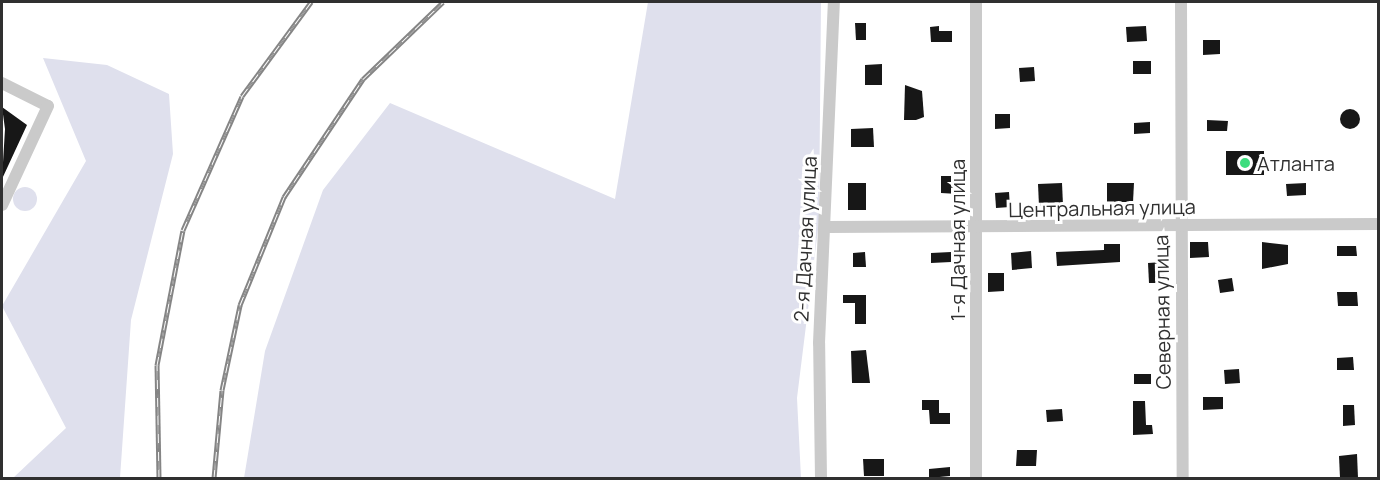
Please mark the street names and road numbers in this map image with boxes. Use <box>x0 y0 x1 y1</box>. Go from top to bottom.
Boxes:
street label: 2-я Дачная улица <box>789 155 821 323</box>
street label: 1-я Дачная улица <box>945 159 969 321</box>
street label: Центральная улица <box>1008 194 1196 222</box>
street label: Северная улица <box>1149 234 1175 390</box>

